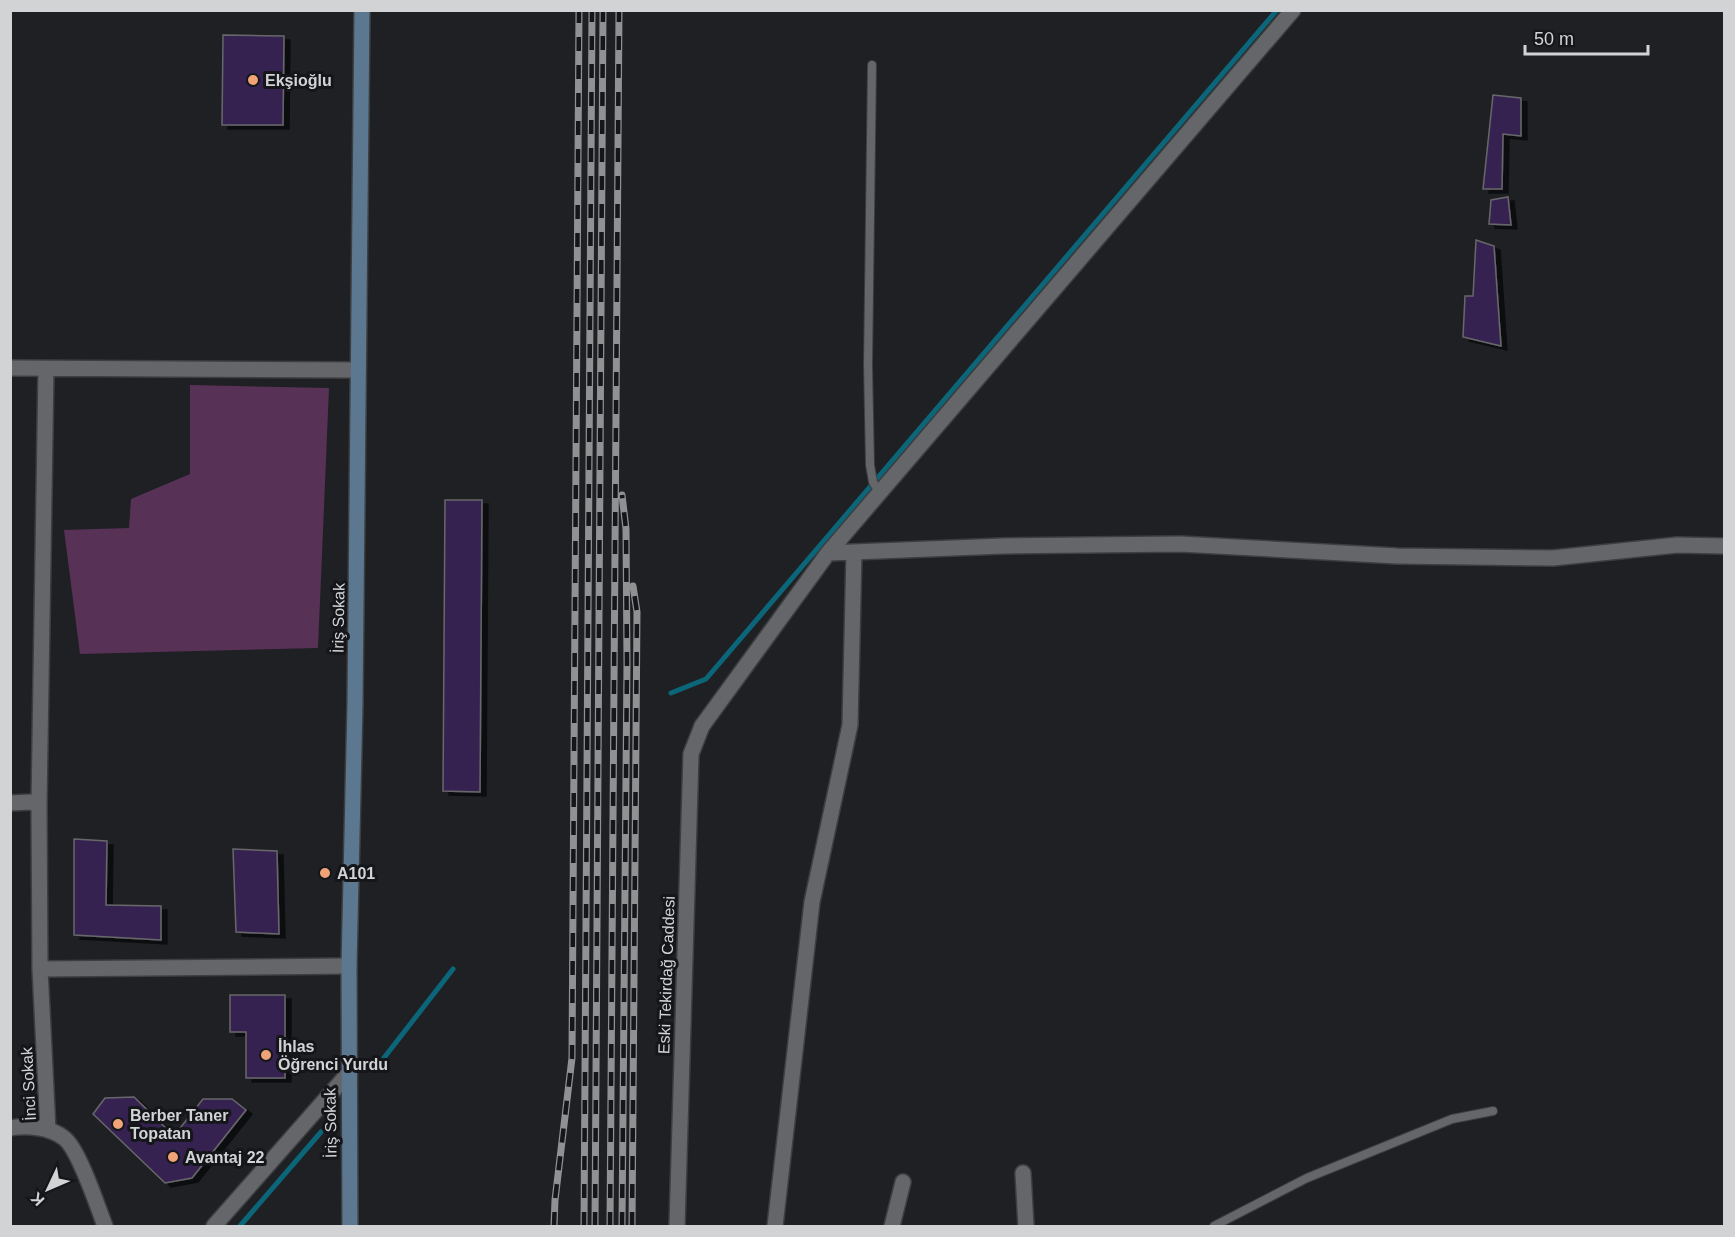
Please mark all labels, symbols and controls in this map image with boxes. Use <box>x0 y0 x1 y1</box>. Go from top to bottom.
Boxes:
scale bar <box>1525 18 1648 56</box>
text: 50 m <box>1534 29 1574 49</box>
place label: Ekşioğlu <box>265 72 332 89</box>
marker: Ekşioğlu <box>246 73 260 87</box>
street label: İriş Sokak <box>328 582 348 653</box>
place label: A101 <box>337 865 375 882</box>
marker: A101 <box>318 866 332 880</box>
street label: Eski Tekirdağ Caddesi <box>655 896 678 1054</box>
place label: İhlas Öğrenci Yurdu <box>278 1038 388 1073</box>
street label: İnci Sokak <box>17 1046 39 1121</box>
marker: İhlas Öğrenci Yurdu <box>259 1048 273 1062</box>
street label: İriş Sokak <box>320 1087 340 1158</box>
place label: Berber Taner Topatan <box>130 1107 228 1142</box>
marker: Berber Taner Topatan <box>111 1117 125 1131</box>
place label: Avantaj 22 <box>185 1149 265 1166</box>
marker: Avantaj 22 <box>166 1150 180 1164</box>
north arrow <box>18 1159 78 1219</box>
text: K <box>27 1189 48 1209</box>

